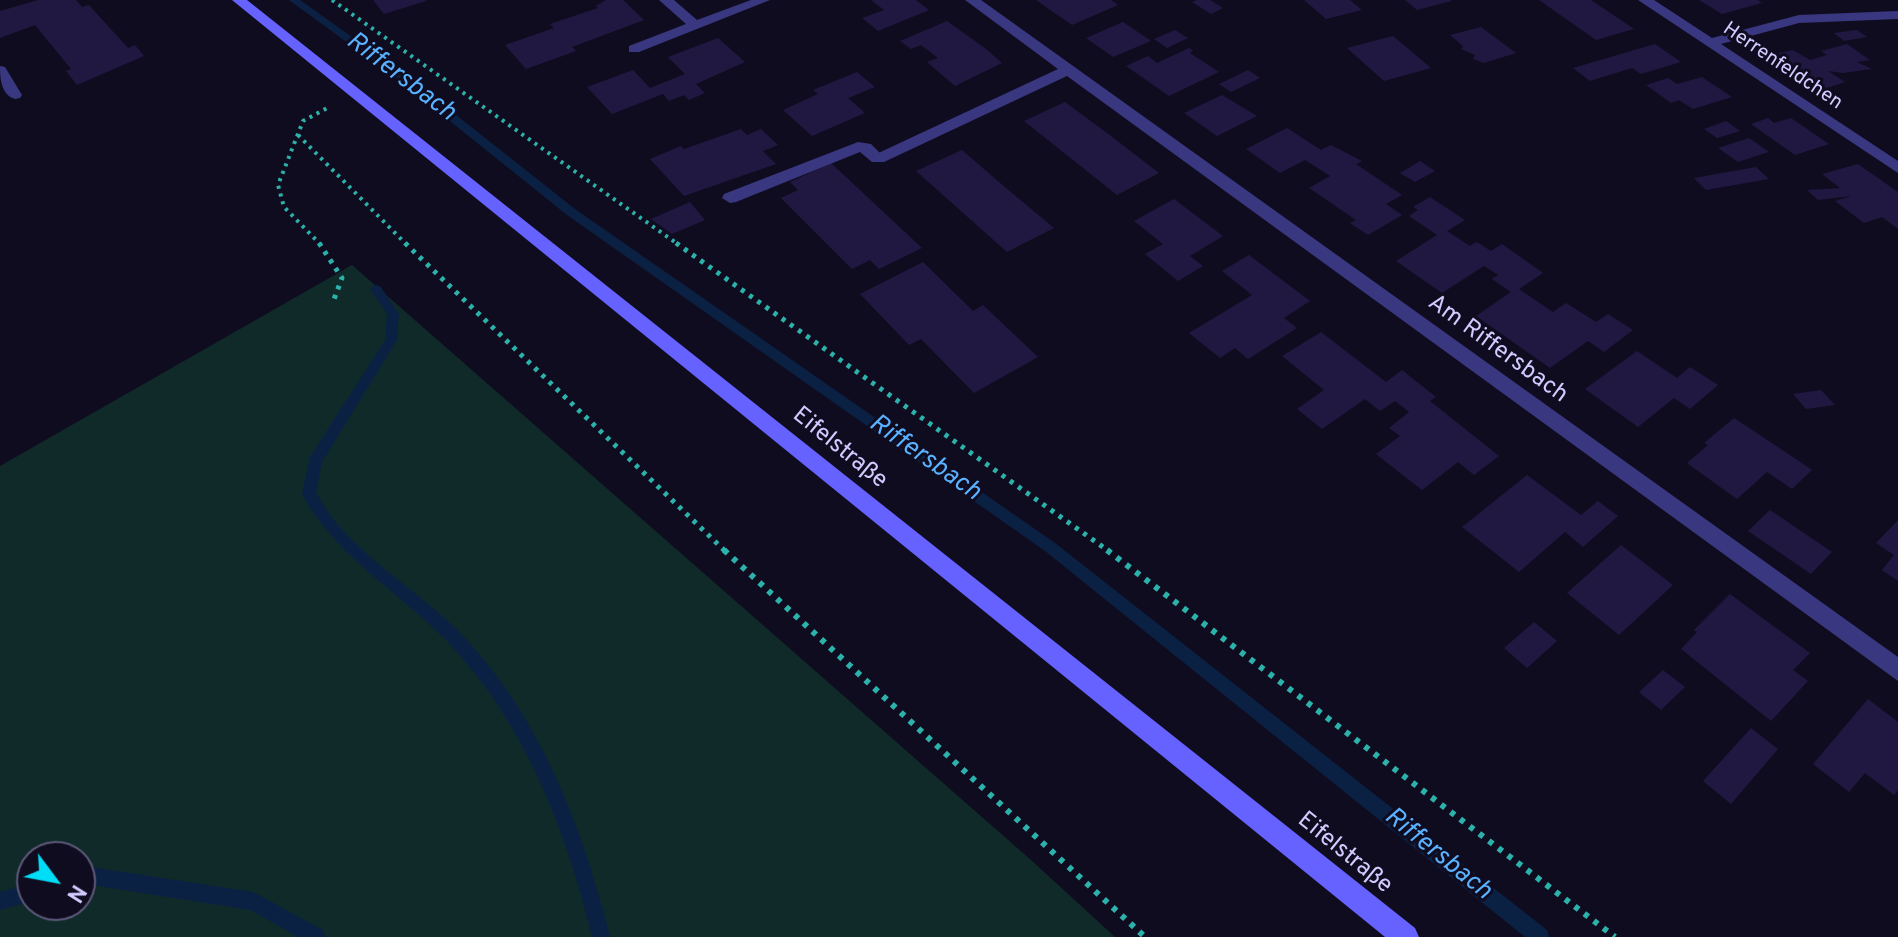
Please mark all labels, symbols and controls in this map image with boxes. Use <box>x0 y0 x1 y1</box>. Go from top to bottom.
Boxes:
street label: Herrenfeldchen <box>1718 18 1846 116</box>
water label: Riffersbach <box>339 27 461 129</box>
street label: Am Riffersbach <box>1421 289 1573 411</box>
street label: Eifelstraße <box>786 402 892 496</box>
water label: Riffersbach <box>862 409 986 509</box>
water label: Riffersbach <box>1377 802 1497 908</box>
street label: Eifelstraße <box>1291 807 1397 901</box>
north arrow <box>16 841 96 921</box>
text: N <box>59 879 91 907</box>

